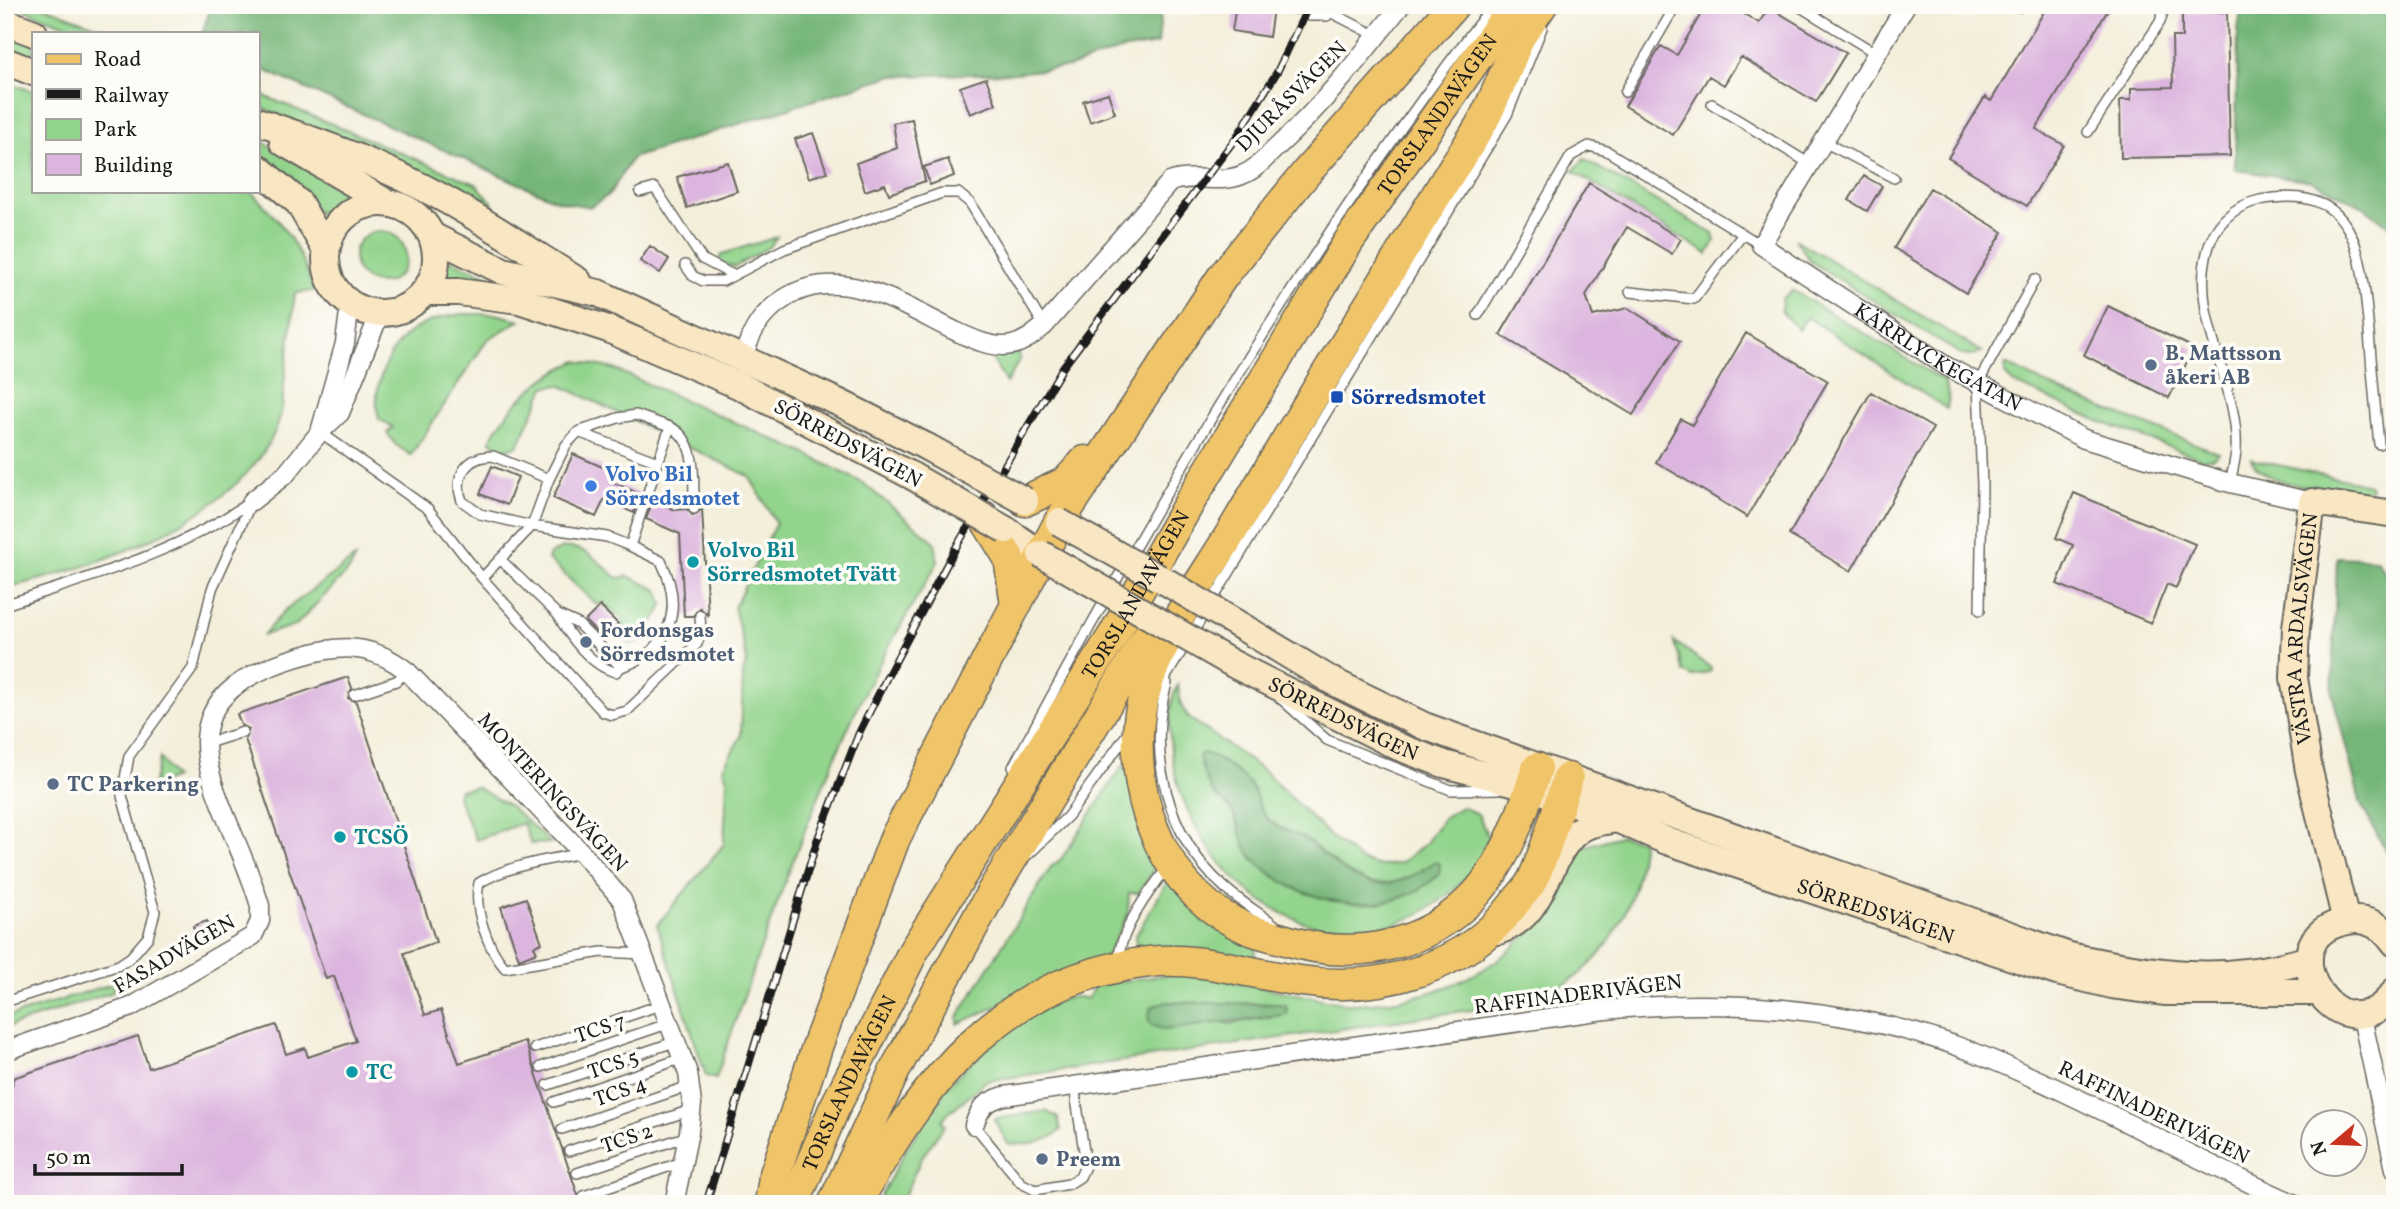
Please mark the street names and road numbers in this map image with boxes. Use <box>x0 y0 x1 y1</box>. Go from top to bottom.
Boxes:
street label: TORSLANDAVÄGEN <box>1372 29 1505 202</box>
street label: DJURÅSVÄGEN <box>1230 35 1354 159</box>
street label: KÄRRLYCKEGATAN <box>1848 297 2026 419</box>
street label: SÖRREDSVÄGEN <box>768 393 927 496</box>
street label: TORSLANDAVÄGEN <box>1076 505 1198 686</box>
street label: VÄSTRA ARDALSVÄGEN <box>2281 511 2326 747</box>
street label: SÖRREDSVÄGEN <box>1263 671 1422 769</box>
street label: MONTERINGSVÄGEN <box>470 707 634 879</box>
street label: SÖRREDSVÄGEN <box>1793 873 1958 952</box>
street label: FASADVÄGEN <box>109 909 241 1002</box>
street label: RAFFINADERIVÄGEN <box>1473 968 1684 1023</box>
street label: TORSLANDAVÄGEN <box>796 991 905 1176</box>
street label: TCS 7 <box>571 1007 630 1052</box>
street label: TCS 5 <box>584 1043 643 1088</box>
street label: RAFFINADERIVÄGEN <box>2053 1054 2254 1172</box>
street label: TCS 4 <box>590 1070 651 1115</box>
street label: TCS 2 <box>598 1117 657 1162</box>

